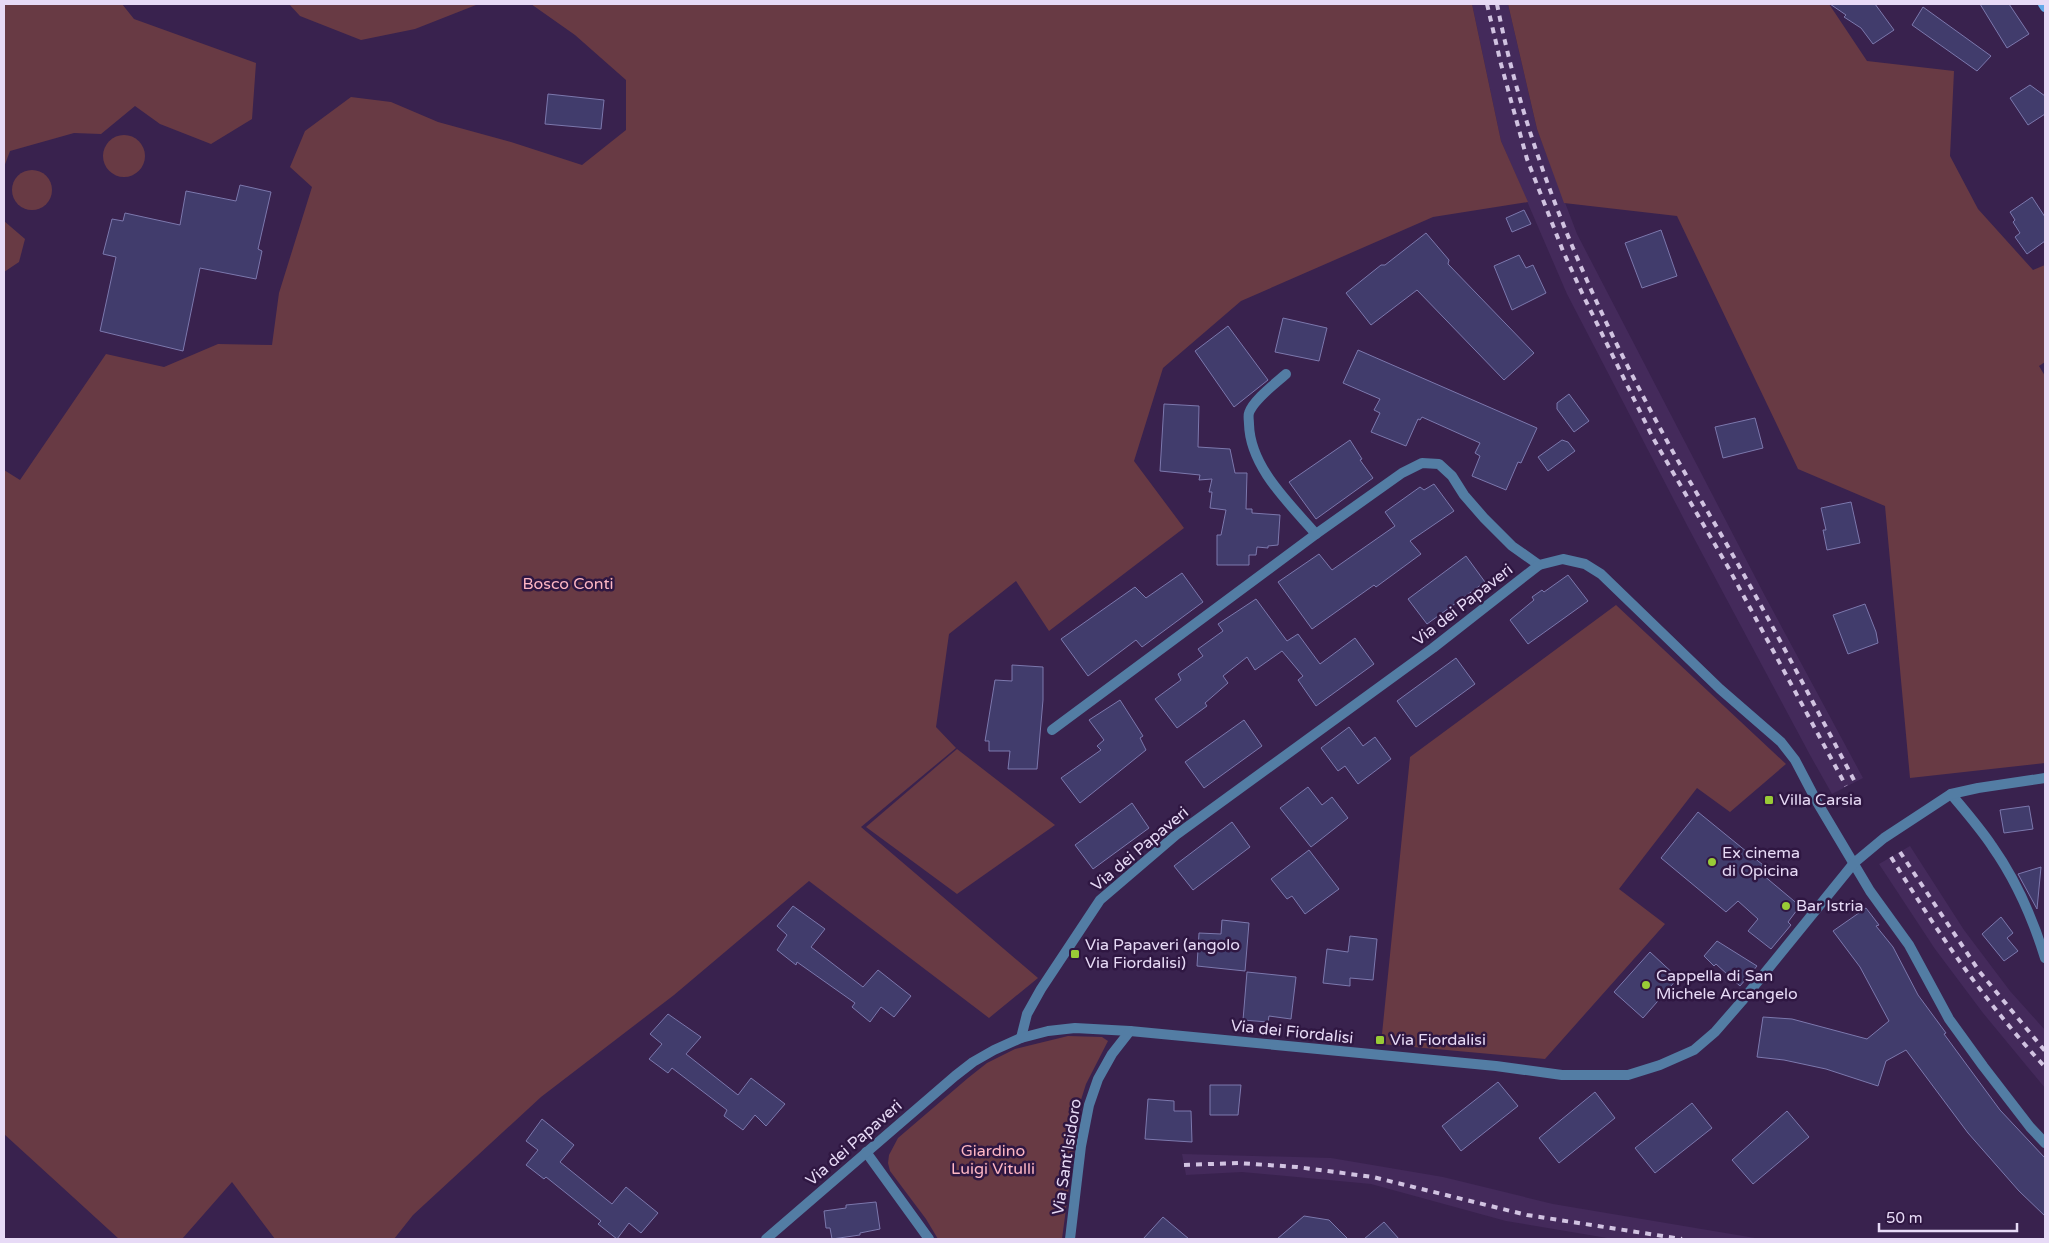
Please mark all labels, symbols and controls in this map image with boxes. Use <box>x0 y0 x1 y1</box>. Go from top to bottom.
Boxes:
street label: Via dei Papaveri <box>1409 560 1517 650</box>
park label: Bosco Conti <box>522 574 614 594</box>
place label: Villa Carsia <box>1779 790 1862 810</box>
marker: Villa Carsia <box>1763 794 1775 806</box>
street label: Via dei Papaveri <box>1087 802 1193 896</box>
place label: Ex cinema di Opicina <box>1722 843 1800 881</box>
marker: Ex cinema di Opicina <box>1706 856 1718 868</box>
place label: Bar Istria <box>1796 896 1864 916</box>
marker: Bar Istria <box>1780 900 1792 912</box>
place label: Via Papaveri (angolo Via Fiordalisi) <box>1085 935 1240 973</box>
marker: Via Papaveri (angolo Via Fiordalisi) <box>1069 948 1081 960</box>
place label: Cappella di San Michele Arcangelo <box>1656 966 1798 1004</box>
marker: Cappella di San Michele Arcangelo <box>1640 979 1652 991</box>
street label: Via dei Fiordalisi <box>1230 1016 1354 1048</box>
place label: Via Fiordalisi <box>1390 1030 1486 1050</box>
marker: Via Fiordalisi <box>1374 1034 1386 1046</box>
street label: Via dei Papaveri <box>802 1096 906 1190</box>
street label: Via Sant'Isidoro <box>1048 1097 1086 1217</box>
park label: Giardino Luigi Vitulli <box>951 1141 1035 1179</box>
scale bar <box>1879 1200 2016 1232</box>
text: 50 m <box>1886 1209 1923 1227</box>

